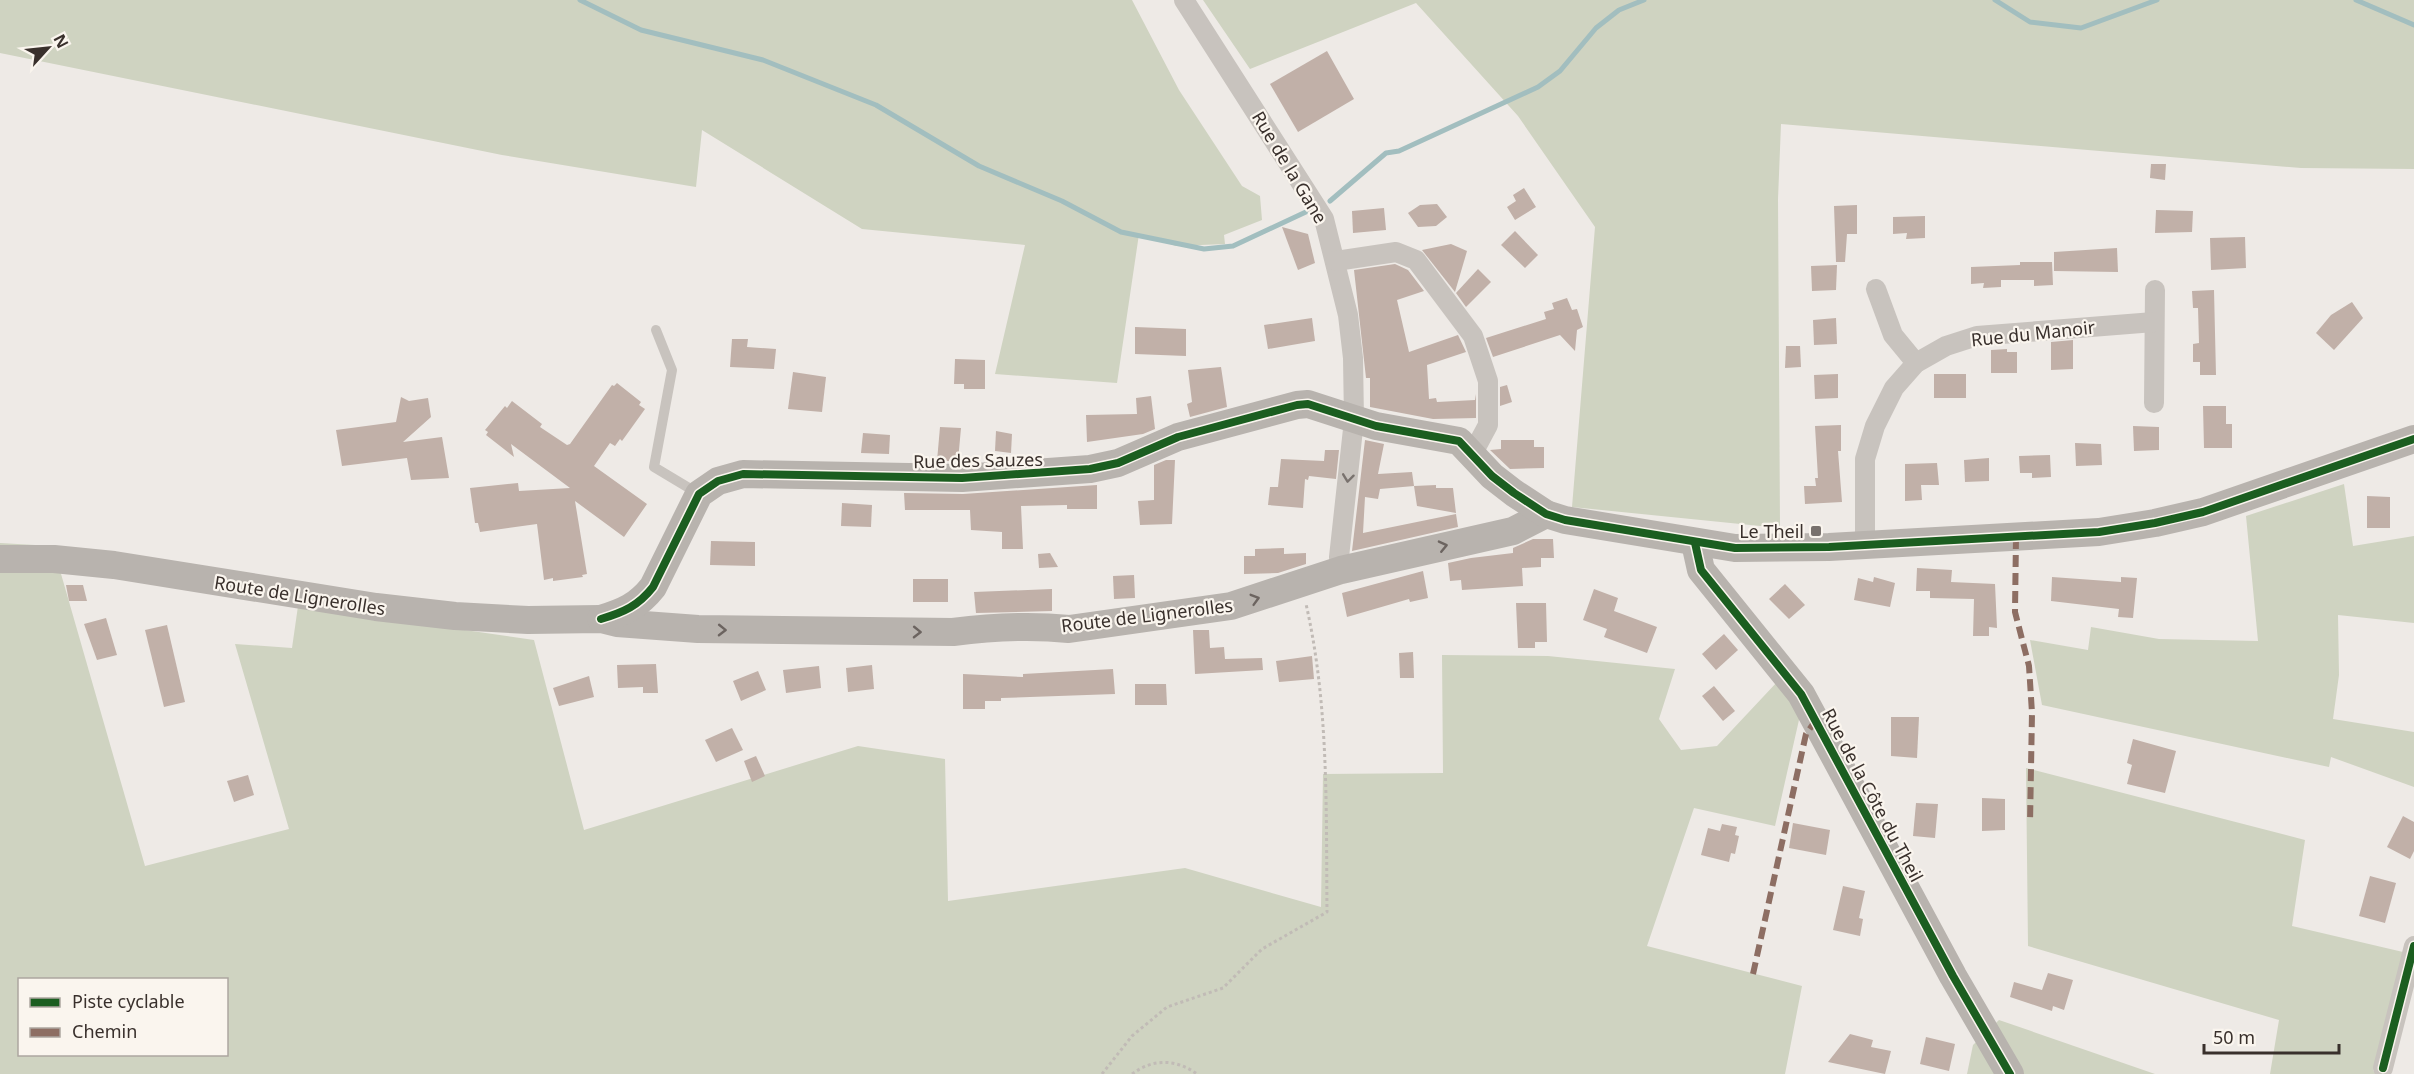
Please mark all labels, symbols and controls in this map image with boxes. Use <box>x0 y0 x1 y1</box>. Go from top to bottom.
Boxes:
north arrow <box>18 18 78 78</box>
text: N <box>49 30 74 52</box>
street label: Rue de la Gane <box>1247 106 1333 228</box>
street label: Rue du Manoir <box>1970 314 2097 351</box>
street label: Rue des Sauzes <box>913 447 1043 473</box>
one-way arrow <box>1342 473 1354 483</box>
place label: Le Theil <box>1739 519 1804 543</box>
marker: Le Theil <box>1809 524 1823 538</box>
one-way arrow <box>1438 540 1448 553</box>
street label: Route de Lignerolles <box>213 570 387 620</box>
street label: Route de Lignerolles <box>1060 593 1234 637</box>
one-way arrow <box>1250 594 1260 606</box>
one-way arrow <box>717 624 726 636</box>
one-way arrow <box>912 626 921 638</box>
street label: Rue de la Côte du Theil <box>1817 704 1929 886</box>
legend <box>18 978 228 1056</box>
text: Piste cyclable <box>72 989 185 1013</box>
scale bar <box>2204 1017 2339 1055</box>
text: Chemin <box>72 1019 137 1043</box>
text: 50 m <box>2213 1025 2255 1049</box>

